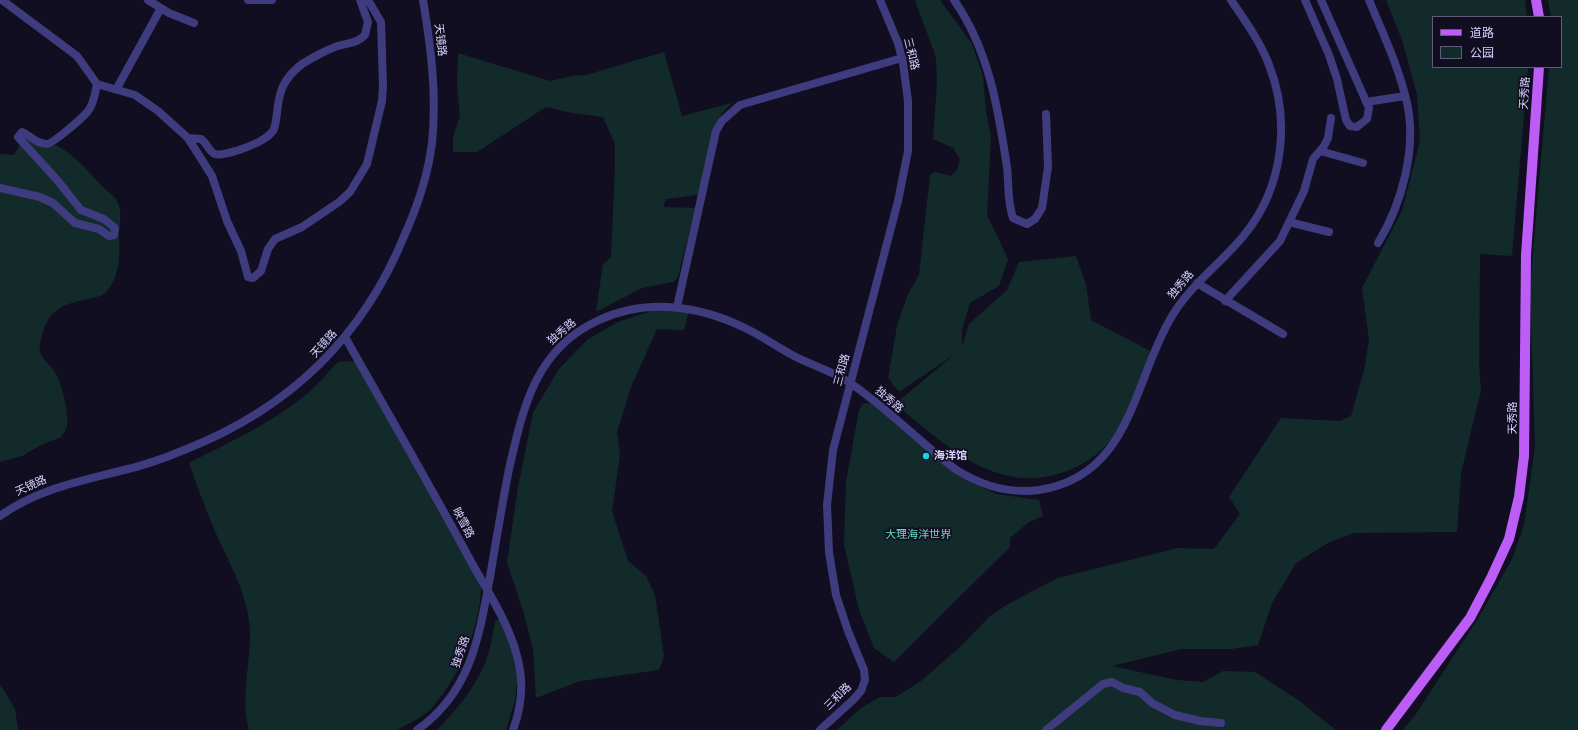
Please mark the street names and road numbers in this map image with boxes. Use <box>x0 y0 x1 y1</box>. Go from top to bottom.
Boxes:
street label: 天镜路 <box>431 23 449 57</box>
street label: 三和路 <box>901 36 921 72</box>
street label: 天秀路 <box>1517 76 1533 110</box>
street label: 独秀路 <box>1165 268 1197 302</box>
street label: 独秀路 <box>545 316 579 348</box>
street label: 天镜路 <box>308 327 340 361</box>
street label: 三和路 <box>831 352 853 388</box>
street label: 独秀路 <box>872 384 906 416</box>
street label: 天秀路 <box>1506 402 1520 434</box>
street label: 天镜路 <box>13 473 49 499</box>
street label: 映雪路 <box>449 505 477 541</box>
street label: 独秀路 <box>449 634 473 670</box>
street label: 三和路 <box>822 681 854 713</box>

